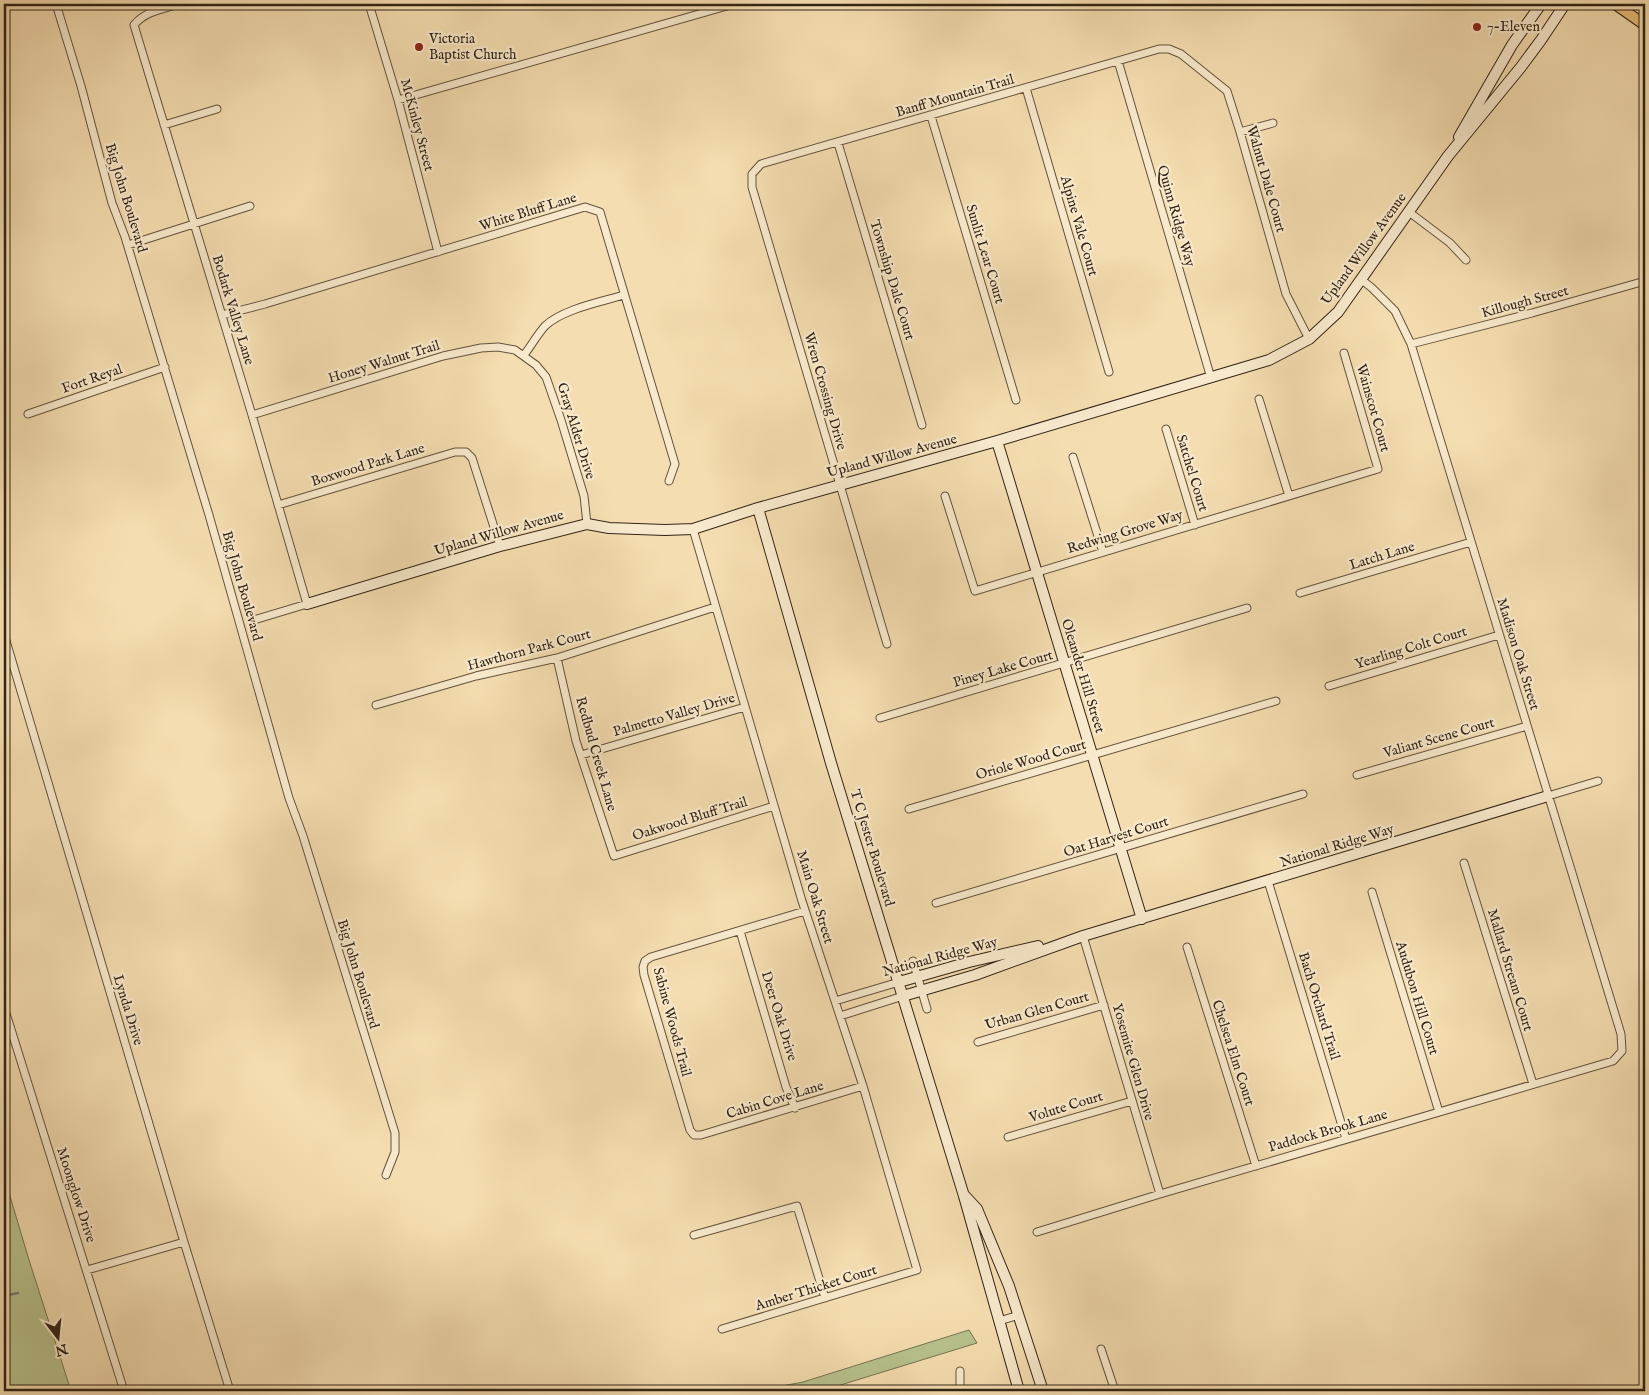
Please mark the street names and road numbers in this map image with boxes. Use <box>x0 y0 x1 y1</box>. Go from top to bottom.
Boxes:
street label: Banff Mountain Trail <box>894 70 1016 122</box>
street label: McKinley Street <box>396 77 438 173</box>
street label: Walnut Dale Court <box>1242 124 1290 235</box>
street label: Big John Boulevard <box>101 141 151 255</box>
street label: Quinn Ridge Way <box>1153 163 1199 269</box>
street label: Alpine Vale Court <box>1056 173 1102 279</box>
street label: White Bluff Lane <box>477 188 579 235</box>
street label: Upland Willow Avenue <box>1317 189 1411 309</box>
street label: Sunlit Lear Court <box>961 202 1009 306</box>
street label: Township Dale Court <box>865 218 919 343</box>
street label: Bodark Valley Lane <box>208 253 258 368</box>
street label: Killough Street <box>1480 282 1571 322</box>
street label: Wren Crossing Drive <box>800 330 851 452</box>
street label: Honey Walnut Trail <box>326 336 442 388</box>
street label: Fort Reyal <box>59 360 125 398</box>
street label: Wainscot Court <box>1352 362 1394 454</box>
street label: Gray Alder Drive <box>553 381 599 482</box>
street label: Upland Willow Avenue <box>825 430 960 482</box>
street label: Satchel Court <box>1172 432 1212 514</box>
street label: Boxwood Park Lane <box>309 439 427 491</box>
street label: Upland Willow Avenue <box>432 506 566 560</box>
street label: Redwing Grove Way <box>1065 506 1185 558</box>
street label: Big John Boulevard <box>218 529 266 644</box>
street label: Latch Lane <box>1347 537 1417 574</box>
street label: Madison Oak Street <box>1492 596 1544 712</box>
street label: Oleander Hill Street <box>1057 617 1109 736</box>
street label: Yearling Colt Court <box>1353 622 1469 674</box>
street label: Hawthorn Park Court <box>465 625 593 675</box>
street label: Piney Lake Court <box>951 646 1055 692</box>
street label: Palmetto Valley Drive <box>611 689 738 741</box>
street label: Redbud Creek Lane <box>571 695 621 814</box>
street label: Valiant Scene Court <box>1381 714 1497 763</box>
street label: Oriole Wood Court <box>974 736 1088 784</box>
street label: T C Jester Boulevard <box>846 787 899 909</box>
street label: Oakwood Bluff Trail <box>630 793 750 845</box>
street label: Oat Harvest Court <box>1061 812 1171 862</box>
street label: National Ridge Way <box>1278 820 1396 872</box>
street label: Main Oak Street <box>792 848 838 946</box>
street label: Mallard Stream Court <box>1483 907 1537 1033</box>
street label: Big John Boulevard <box>333 917 383 1031</box>
street label: National Ridge Way <box>881 933 1000 981</box>
street label: Audubon Hill Court <box>1391 938 1443 1057</box>
street label: Bach Orchard Trail <box>1294 950 1344 1062</box>
street label: Sabine Woods Trail <box>649 965 695 1079</box>
street label: Deer Oak Drive <box>757 969 801 1064</box>
street label: Lynda Drive <box>109 972 147 1048</box>
street label: Urban Glen Court <box>983 988 1091 1034</box>
street label: Chelsea Elm Court <box>1207 998 1259 1108</box>
street label: Yosemite Glen Drive <box>1108 1001 1158 1123</box>
street label: Cabin Cove Lane <box>724 1077 826 1123</box>
street label: Volute Court <box>1026 1087 1105 1127</box>
street label: Paddock Brook Lane <box>1266 1105 1390 1157</box>
street label: Moonglow Drive <box>52 1145 100 1245</box>
street label: Amber Thicket Court <box>752 1261 879 1315</box>

